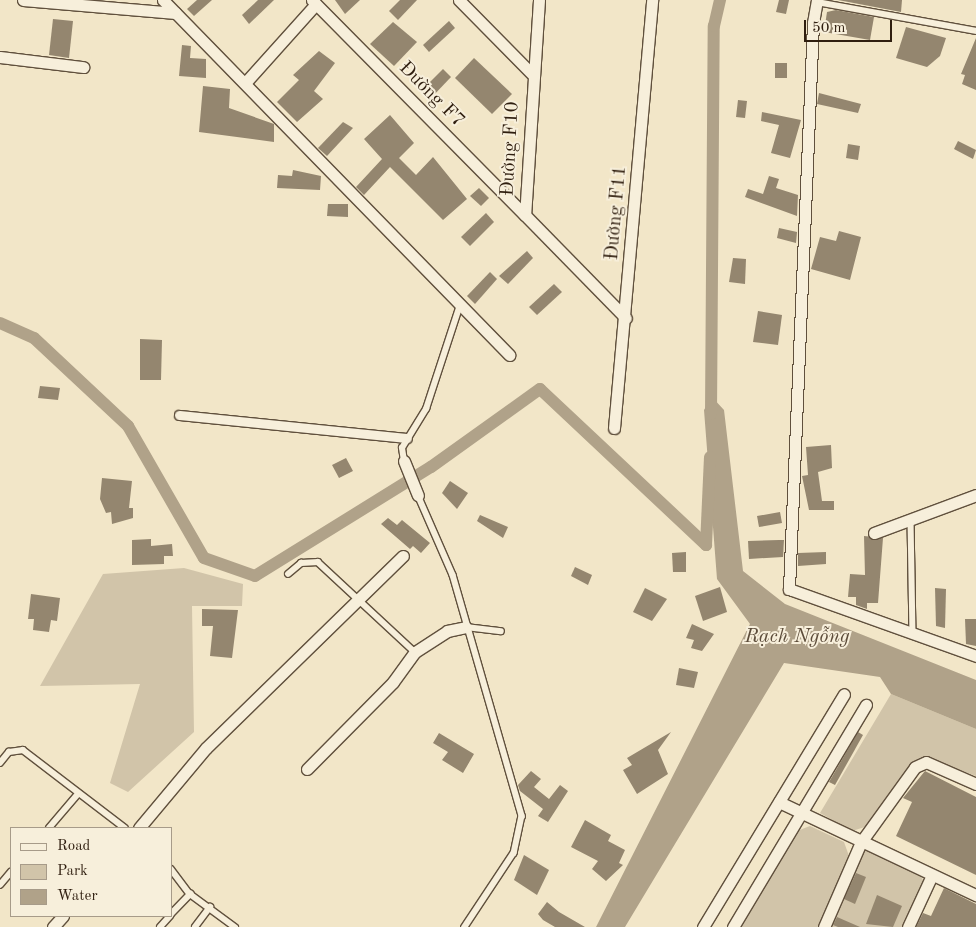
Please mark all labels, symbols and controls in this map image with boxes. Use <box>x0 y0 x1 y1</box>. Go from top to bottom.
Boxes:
scale bar <box>806 10 894 42</box>
text: 50 m <box>812 21 846 36</box>
street label: Đường F7 <box>393 57 469 133</box>
street label: Đường F10 <box>497 101 525 197</box>
street label: Đường F11 <box>602 165 632 261</box>
water label: Rạch Ngỗng <box>744 625 850 649</box>
legend <box>10 827 172 917</box>
text: Road <box>57 839 90 854</box>
text: Park <box>57 864 88 879</box>
text: Water <box>57 889 98 904</box>

